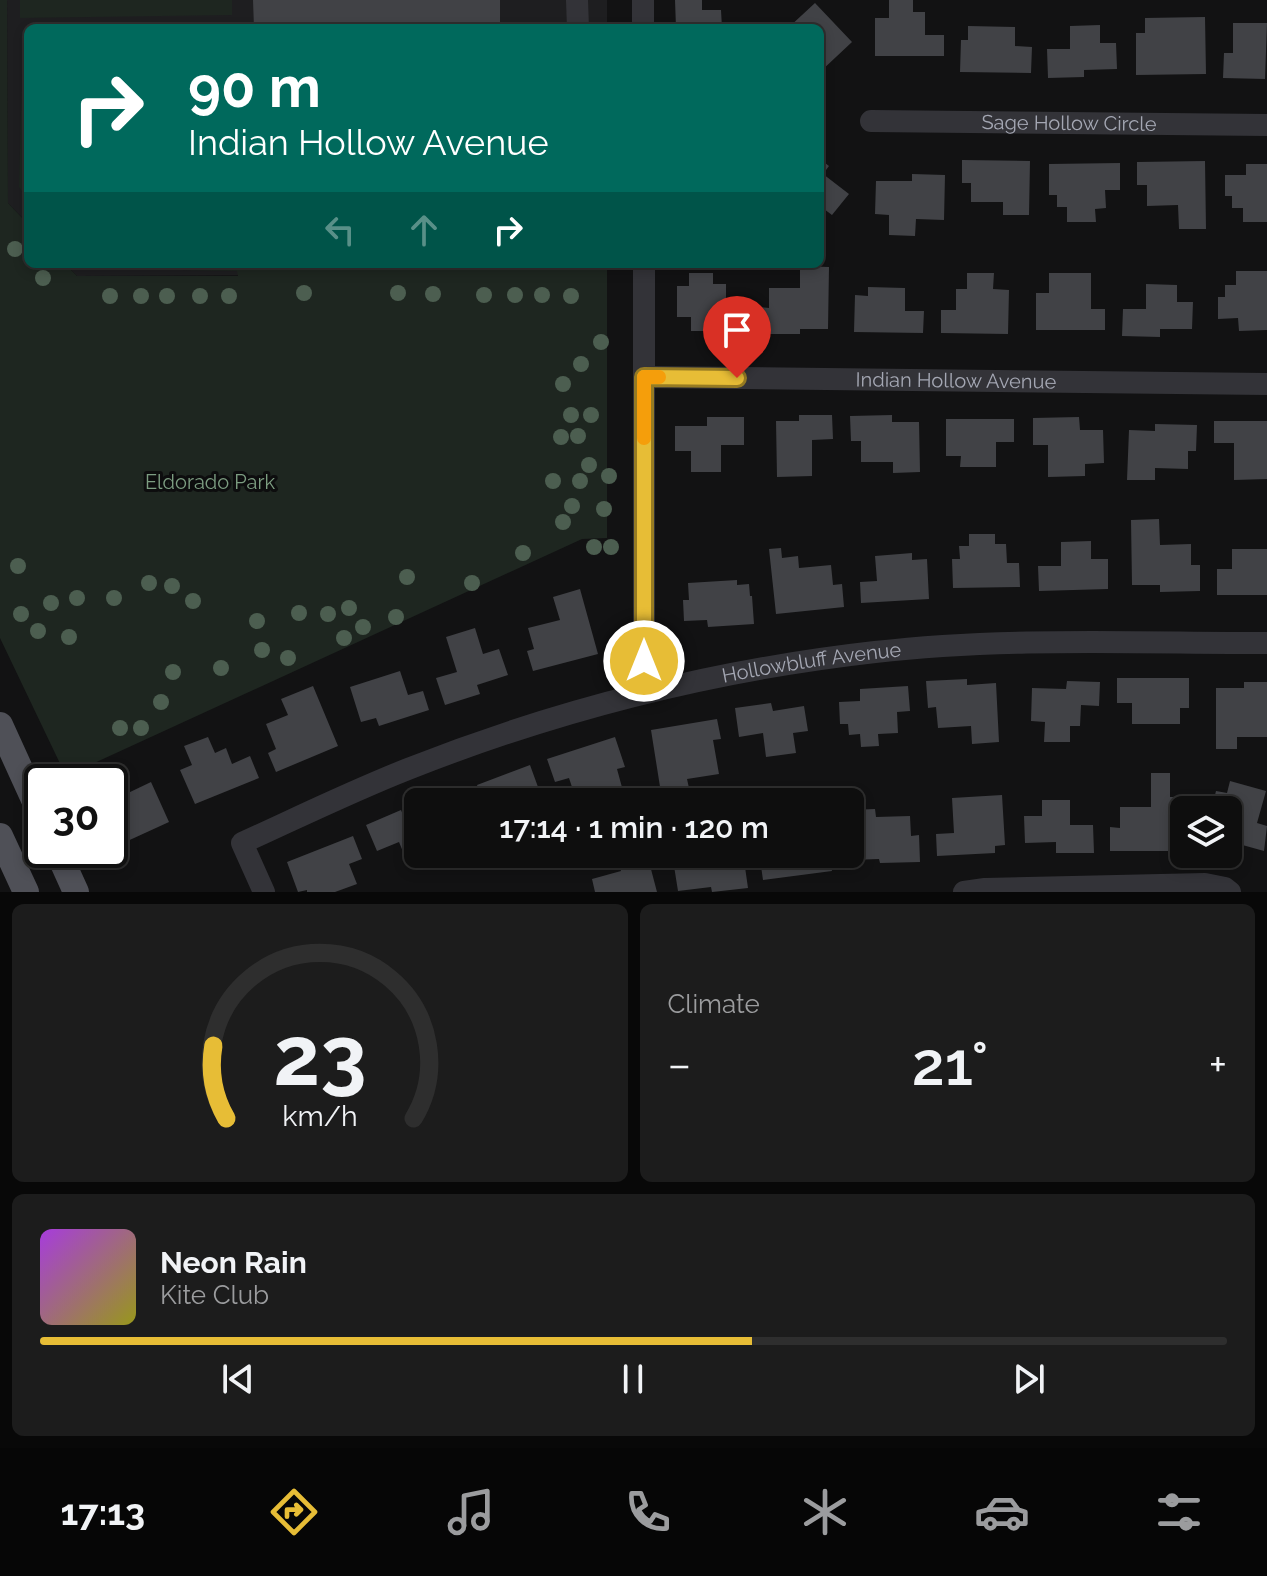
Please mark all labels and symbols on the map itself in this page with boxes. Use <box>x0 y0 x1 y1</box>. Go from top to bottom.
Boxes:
street label: Sage Hollow Circle <box>981 110 1157 136</box>
pin <box>703 296 771 378</box>
street label: Indian Hollow Avenue <box>856 367 1057 394</box>
park label: Eldorado Park <box>145 470 275 494</box>
position arrow <box>602 619 686 703</box>
street label: Hollowbluff Avenue <box>720 637 902 688</box>
speed limit sign: 30 <box>24 764 128 868</box>

